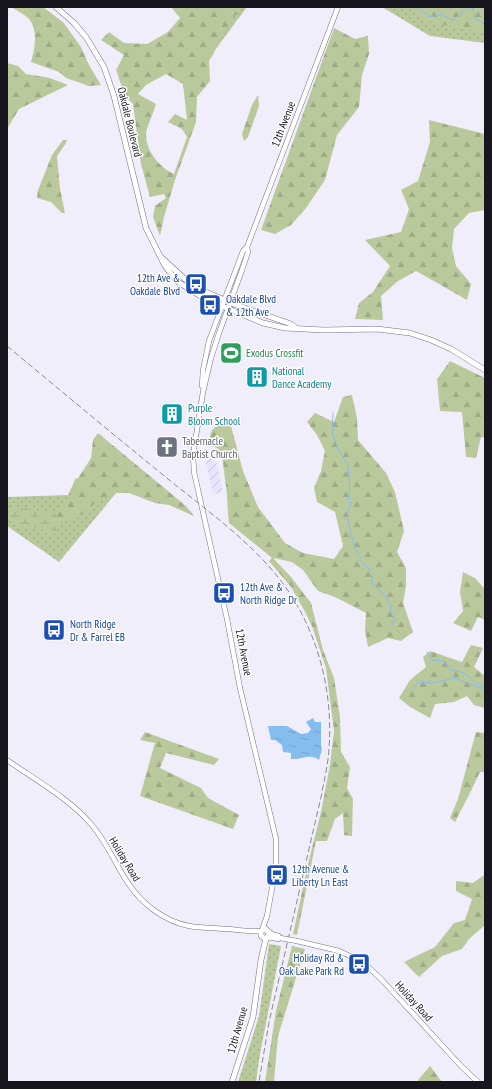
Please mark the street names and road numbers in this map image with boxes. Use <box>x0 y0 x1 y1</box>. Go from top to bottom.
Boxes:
street label: Oakdale Boulevard <box>115 86 145 159</box>
street label: 12th Avenue <box>268 99 298 149</box>
street label: 12th Avenue <box>233 627 256 677</box>
street label: Holiday Road <box>106 834 144 884</box>
street label: Holiday Road <box>392 978 436 1024</box>
street label: 12th Avenue <box>224 1005 250 1055</box>

